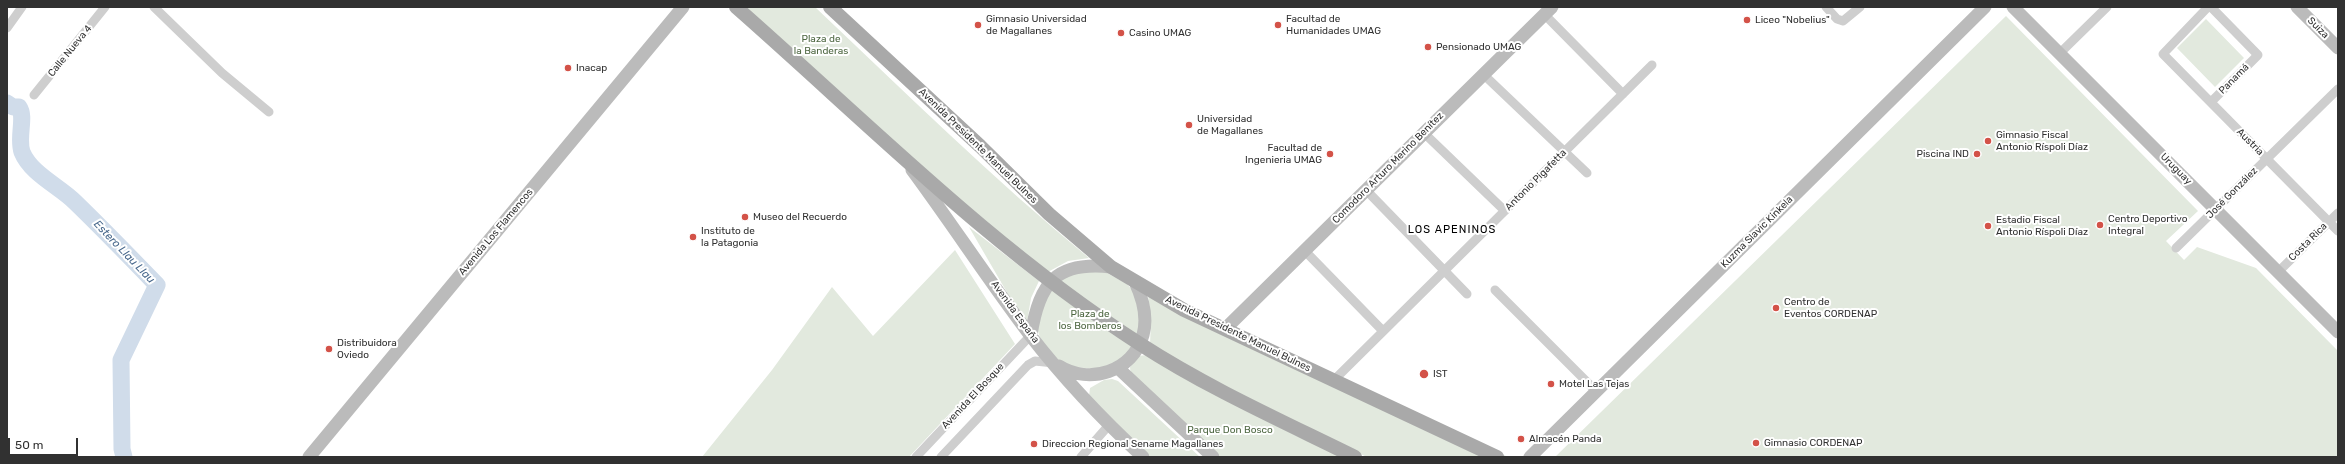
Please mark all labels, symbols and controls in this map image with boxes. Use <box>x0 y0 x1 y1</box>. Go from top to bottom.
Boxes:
place label: Gimnasio Universidad de Magallanes <box>986 13 1087 36</box>
place label: Facultad de Humanidades UMAG <box>1286 13 1381 36</box>
place label: Liceo "Nobelius" <box>1755 14 1830 26</box>
marker: Liceo "Nobelius" <box>1742 15 1752 25</box>
street label: Suiza <box>2305 15 2331 41</box>
marker: Gimnasio Universidad de Magallanes <box>973 20 983 30</box>
marker: Facultad de Humanidades UMAG <box>1273 20 1283 30</box>
street label: Calle Nueva 4 <box>46 23 94 79</box>
place label: Casino UMAG <box>1129 27 1191 39</box>
marker: Casino UMAG <box>1116 28 1126 38</box>
park label: Plaza de la Banderas <box>794 33 848 56</box>
place label: Pensionado UMAG <box>1436 41 1521 53</box>
marker: Pensionado UMAG <box>1423 42 1433 52</box>
street label: Panamá <box>2216 61 2252 97</box>
place label: Inacap <box>576 62 607 74</box>
marker: Inacap <box>563 63 573 73</box>
street label: Avenida Presidente Manuel Bulnes <box>916 86 1040 206</box>
street label: Comodoro Arturo Merino Benítez <box>1330 110 1446 226</box>
place label: Universidad de Magallanes <box>1197 113 1263 136</box>
marker: Universidad de Magallanes <box>1184 120 1194 130</box>
street label: Austria <box>2234 126 2266 158</box>
place label: Gimnasio Fiscal Antonio Ríspoli Díaz <box>1996 129 2088 152</box>
marker: Gimnasio Fiscal Antonio Ríspoli Díaz <box>1983 136 1993 146</box>
place label: Facultad de Ingenieria UMAG <box>1245 142 1322 166</box>
street label: Antonio Pigafetta <box>1503 147 1569 213</box>
place label: Piscina IND <box>1917 148 1969 160</box>
marker: Facultad de Ingenieria UMAG <box>1325 149 1335 159</box>
marker: Piscina IND <box>1972 149 1982 159</box>
street label: Uruguay <box>2158 151 2194 187</box>
street label: José González <box>2204 165 2260 221</box>
street label: Avenida Los Flamencos <box>456 186 536 278</box>
street label: Kuzma Slavic Kinkela <box>1719 194 1795 270</box>
place label: Museo del Recuerdo <box>753 211 847 223</box>
marker: Museo del Recuerdo <box>740 212 750 222</box>
place label: Centro Deportivo Integral <box>2108 213 2187 236</box>
place label: Estadio Fiscal Antonio Ríspoli Díaz <box>1996 214 2088 238</box>
water label: Estero Llau Llau <box>91 218 157 286</box>
marker: Centro Deportivo Integral <box>2095 220 2105 230</box>
street label: Costa Rica <box>2286 220 2330 264</box>
marker: Estadio Fiscal Antonio Ríspoli Díaz <box>1983 221 1993 231</box>
district label: LOS APENINOS <box>1408 223 1496 237</box>
place label: Instituto de la Patagonia <box>701 225 758 248</box>
marker: Instituto de la Patagonia <box>688 232 698 242</box>
street label: Avenida España <box>988 279 1042 345</box>
street label: Avenida Presidente Manuel Bulnes <box>1163 293 1313 375</box>
place label: Centro de Eventos CORDENAP <box>1784 296 1877 320</box>
marker: Centro de Eventos CORDENAP <box>1771 303 1781 313</box>
park label: Plaza de los Bomberos <box>1058 308 1122 332</box>
place label: Distribuidora Oviedo <box>337 337 397 360</box>
marker: Distribuidora Oviedo <box>324 344 334 354</box>
street label: Avenida El Bosque <box>939 361 1007 431</box>
marker: IST <box>1418 368 1430 380</box>
place label: IST <box>1433 368 1448 380</box>
place label: Motel Las Tejas <box>1559 378 1629 390</box>
marker: Motel Las Tejas <box>1546 379 1556 389</box>
park label: Parque Don Bosco <box>1187 424 1273 436</box>
scale bar <box>10 430 80 456</box>
place label: Almacén Panda <box>1529 433 1602 445</box>
marker: Almacén Panda <box>1516 434 1526 444</box>
place label: Gimnasio CORDENAP <box>1764 437 1862 449</box>
text: 50 m <box>15 438 43 452</box>
place label: Direccion Regional Sename Magallanes <box>1042 438 1223 450</box>
marker: Gimnasio CORDENAP <box>1751 438 1761 448</box>
marker: Direccion Regional Sename Magallanes <box>1029 439 1039 449</box>

